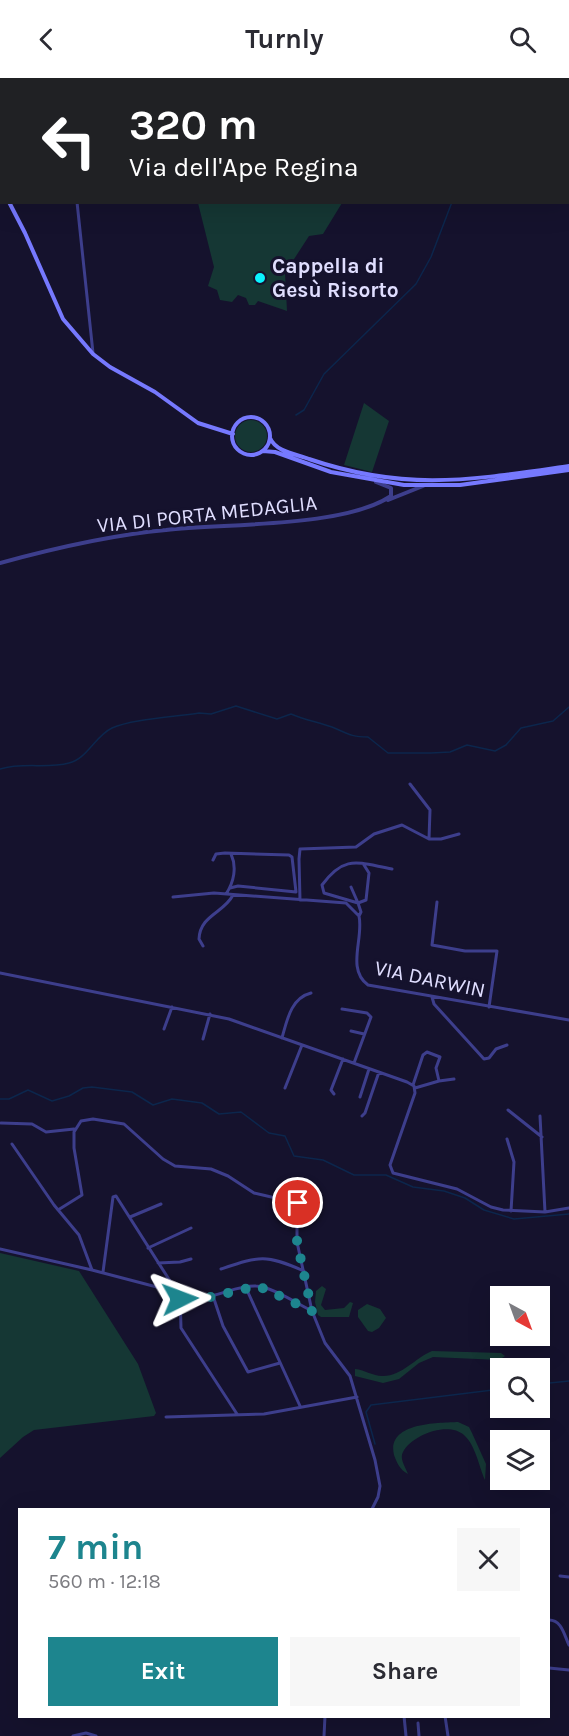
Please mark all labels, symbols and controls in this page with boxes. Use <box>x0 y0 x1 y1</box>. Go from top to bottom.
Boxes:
icon: back <box>30 23 63 56</box>
text: Turnly <box>245 23 324 55</box>
icon: search <box>506 23 539 56</box>
text: 320 m <box>129 100 258 150</box>
icon: left <box>30 102 108 180</box>
text: Via dell'Ape Regina <box>129 151 359 183</box>
place label: Cappella di Gesù Risorto <box>272 254 399 302</box>
marker: Cappella di Gesù Risorto <box>253 271 267 285</box>
street label: VIA DI PORTA MEDAGLIA <box>96 491 318 537</box>
street label: VIA DARWIN <box>372 956 488 1002</box>
pin <box>272 1177 323 1228</box>
icon: arrive <box>281 1186 314 1219</box>
position arrow <box>148 1267 212 1331</box>
north arrow <box>490 1286 550 1346</box>
map controls <box>490 1286 550 1490</box>
button: search <box>490 1358 550 1418</box>
button: layers <box>490 1430 550 1490</box>
text: 7 min <box>48 1526 143 1568</box>
button: close <box>457 1528 520 1591</box>
text: 560 m · 12:18 <box>48 1570 161 1593</box>
button: Exit <box>48 1637 278 1706</box>
button: Share <box>290 1637 520 1706</box>

